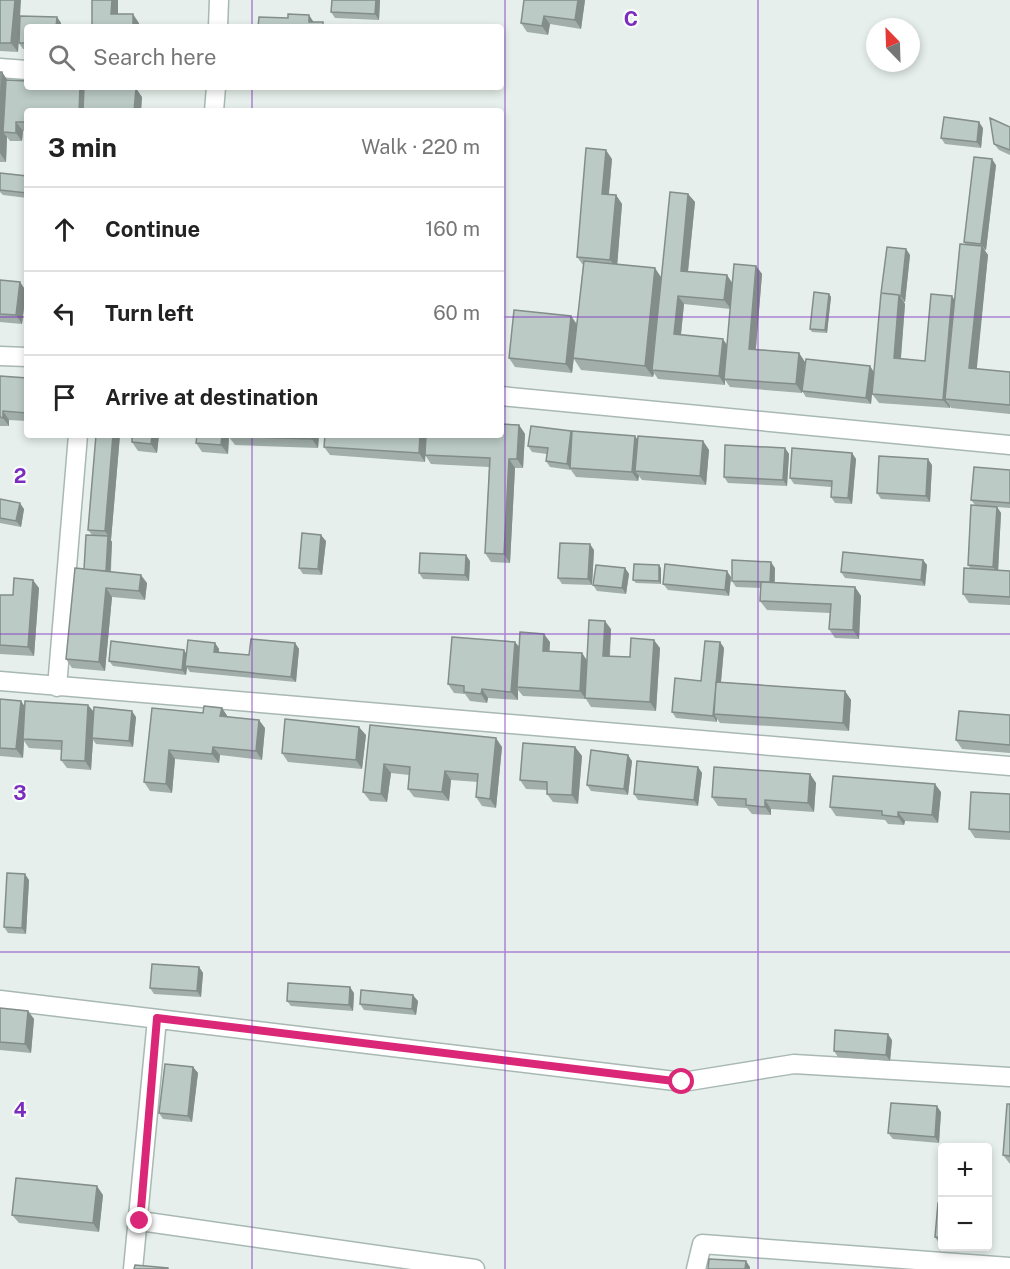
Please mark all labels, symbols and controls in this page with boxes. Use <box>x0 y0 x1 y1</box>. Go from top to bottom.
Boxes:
text: C <box>624 7 638 31</box>
north arrow <box>866 18 920 72</box>
search box <box>24 24 504 90</box>
icon: search <box>45 41 78 74</box>
text: Search here <box>93 44 217 70</box>
text: 3 min <box>48 132 117 163</box>
text: Walk · 220 m <box>361 135 480 159</box>
icon: ahead <box>48 213 81 246</box>
text: Continue <box>105 216 200 242</box>
text: 160 m <box>425 217 480 241</box>
icon: left <box>48 297 81 330</box>
text: Turn left <box>105 300 194 326</box>
text: 60 m <box>433 301 480 325</box>
icon: arrive <box>48 381 81 414</box>
text: Arrive at destination <box>105 384 318 410</box>
text: 2 <box>14 464 26 488</box>
text: 3 <box>13 781 27 805</box>
route start <box>668 1068 694 1094</box>
text: 4 <box>13 1098 27 1122</box>
map controls <box>938 1143 992 1251</box>
button: + <box>938 1143 992 1197</box>
button: − <box>938 1197 992 1251</box>
route end <box>126 1207 152 1233</box>

